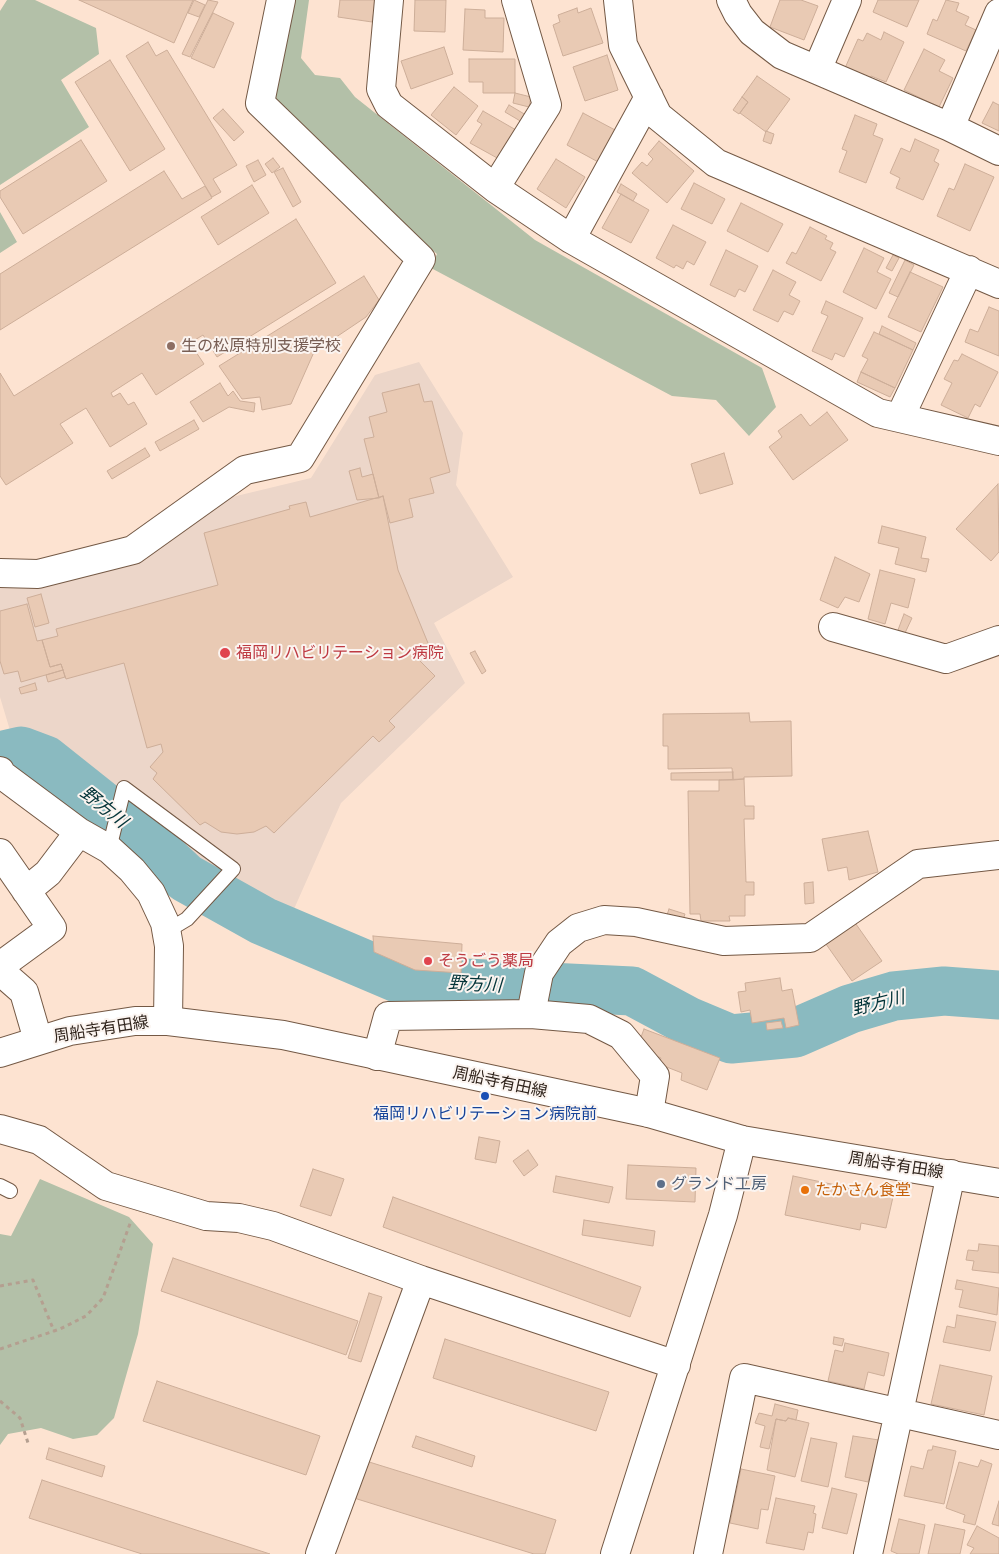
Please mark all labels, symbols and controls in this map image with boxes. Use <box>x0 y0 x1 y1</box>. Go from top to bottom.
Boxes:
place label: 生の松原特別支援学校 <box>181 336 341 356</box>
marker: 生の松原特別支援学校 <box>165 340 177 352</box>
place label: 福岡リハビリテーション病院 <box>236 643 444 663</box>
marker: 福岡リハビリテーション病院 <box>218 646 232 660</box>
water label: 野方川 <box>76 782 132 832</box>
place label: そうごう薬局 <box>438 951 534 971</box>
marker: そうごう薬局 <box>422 955 434 967</box>
water label: 野方川 <box>447 972 503 996</box>
water label: 野方川 <box>849 986 907 1020</box>
street label: 周船寺有田線 <box>52 1012 150 1046</box>
street label: 周船寺有田線 <box>451 1063 549 1101</box>
marker: 福岡リハビリテーション病院前 <box>479 1090 491 1102</box>
place label: 福岡リハビリテーション病院前 <box>373 1104 597 1124</box>
street label: 周船寺有田線 <box>847 1148 945 1182</box>
place label: グランド工房 <box>671 1174 767 1194</box>
marker: グランド工房 <box>655 1178 667 1190</box>
place label: たかさん食堂 <box>815 1180 911 1200</box>
marker: たかさん食堂 <box>799 1184 811 1196</box>

